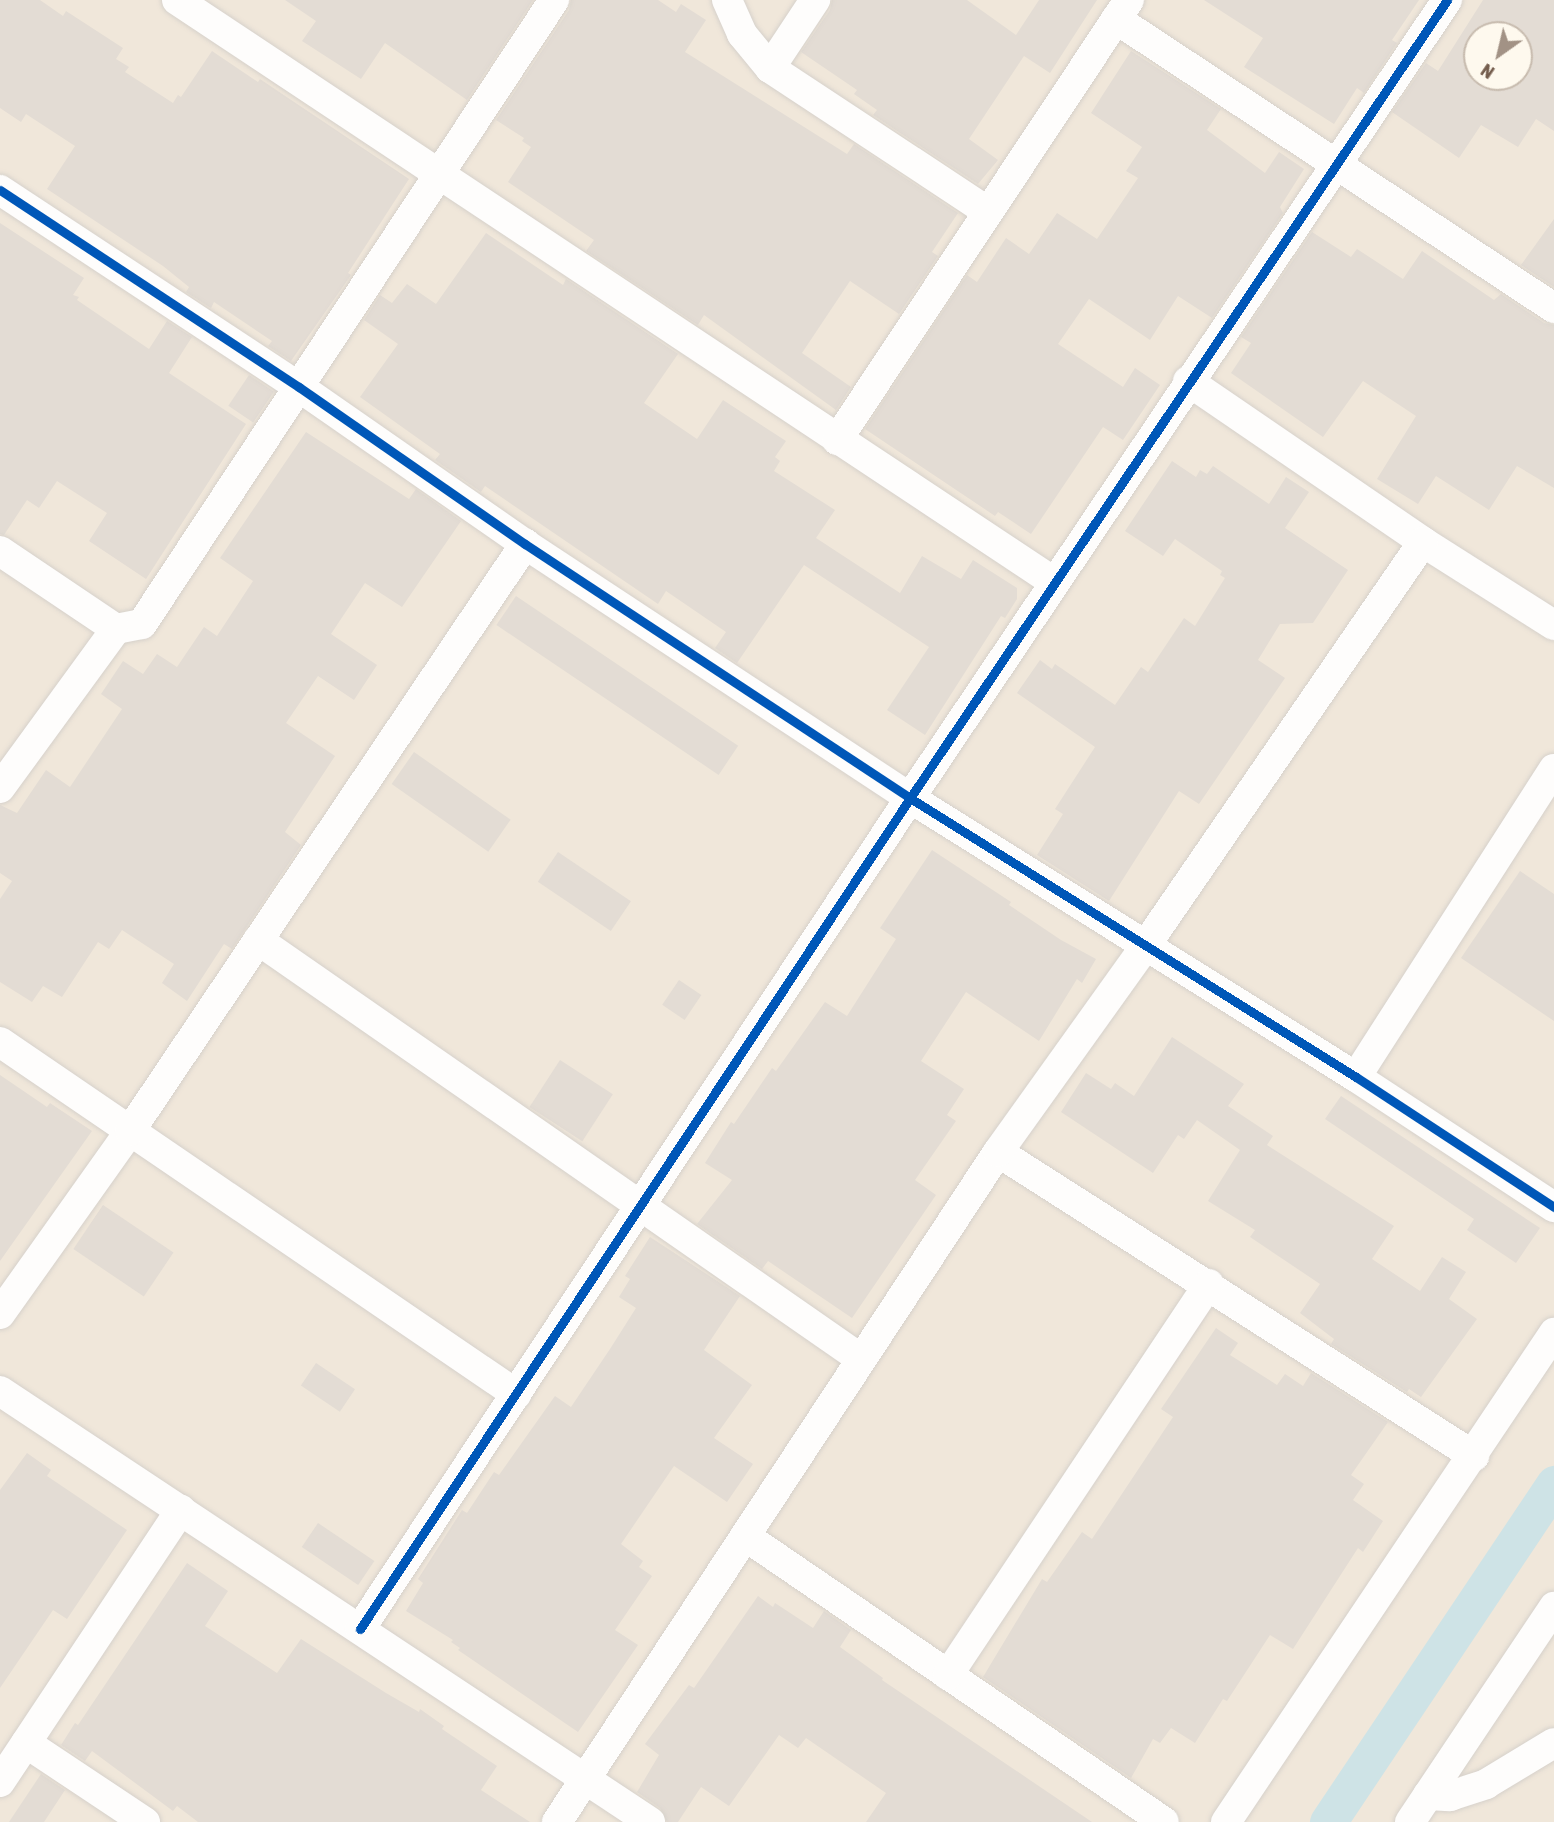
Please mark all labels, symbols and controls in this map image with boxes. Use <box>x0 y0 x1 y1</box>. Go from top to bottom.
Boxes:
north arrow <box>1463 21 1533 91</box>
text: N <box>1477 59 1498 84</box>

